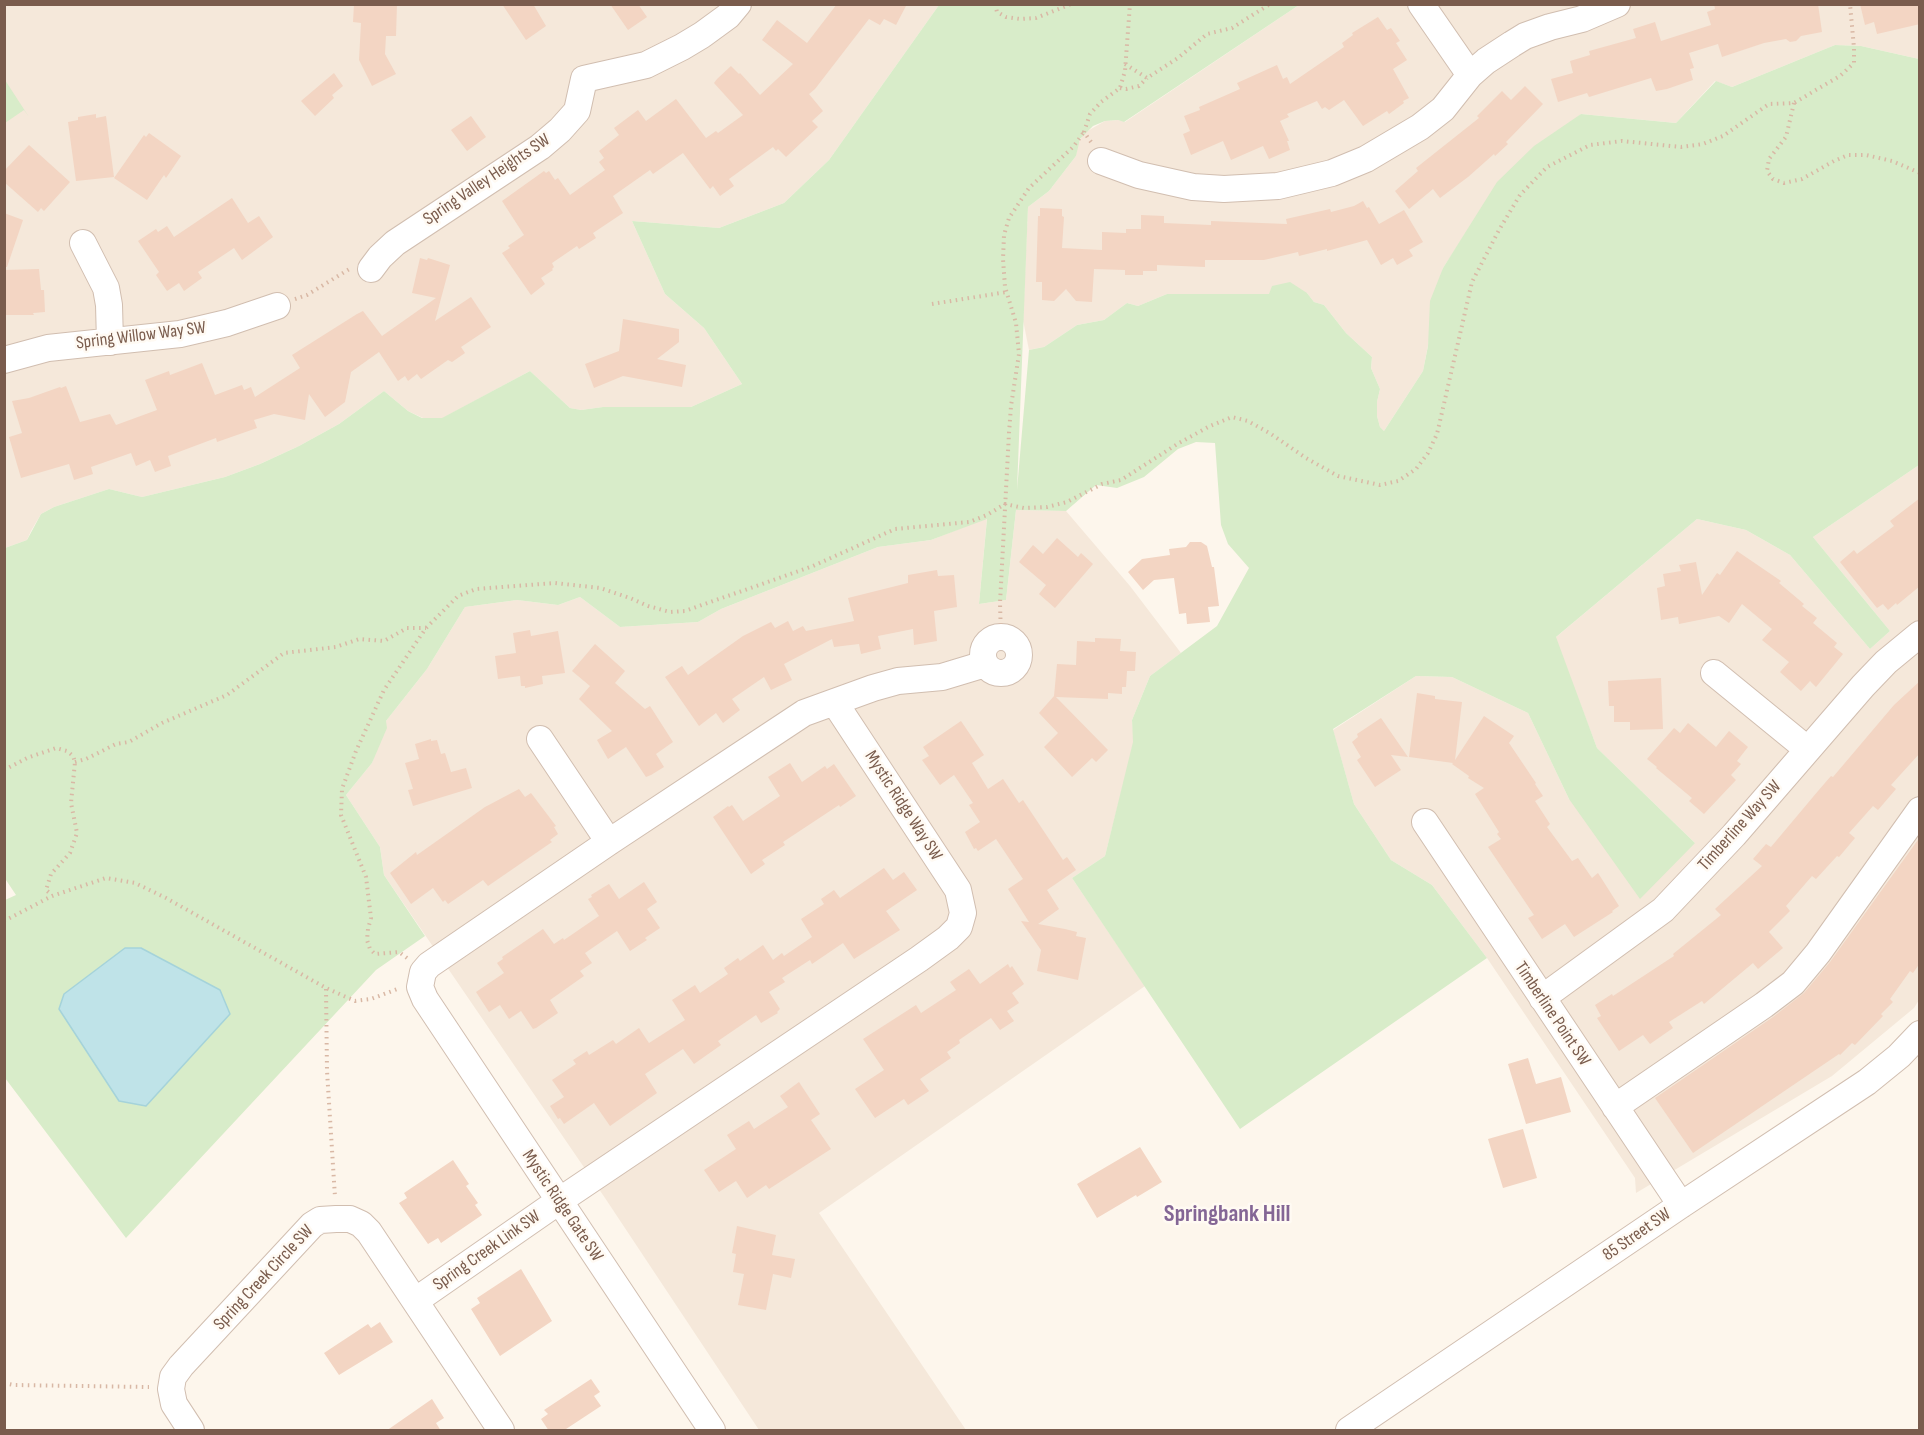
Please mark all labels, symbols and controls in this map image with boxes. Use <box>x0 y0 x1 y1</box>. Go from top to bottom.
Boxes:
street label: Spring Valley Heights SW <box>419 130 555 230</box>
street label: Spring Willow Way SW <box>75 317 207 355</box>
street label: Mystic Ridge Way SW <box>859 747 947 865</box>
street label: Timberline Way SW <box>1694 776 1786 876</box>
street label: Timberline Point SW <box>1509 958 1595 1070</box>
street label: Mystic Ridge Gate SW <box>517 1146 607 1266</box>
district label: Springbank Hill <box>1164 1201 1290 1229</box>
street label: 85 Street SW <box>1599 1204 1675 1266</box>
street label: Spring Creek Link SW <box>429 1206 545 1296</box>
street label: Spring Creek Circle SW <box>210 1221 318 1335</box>

